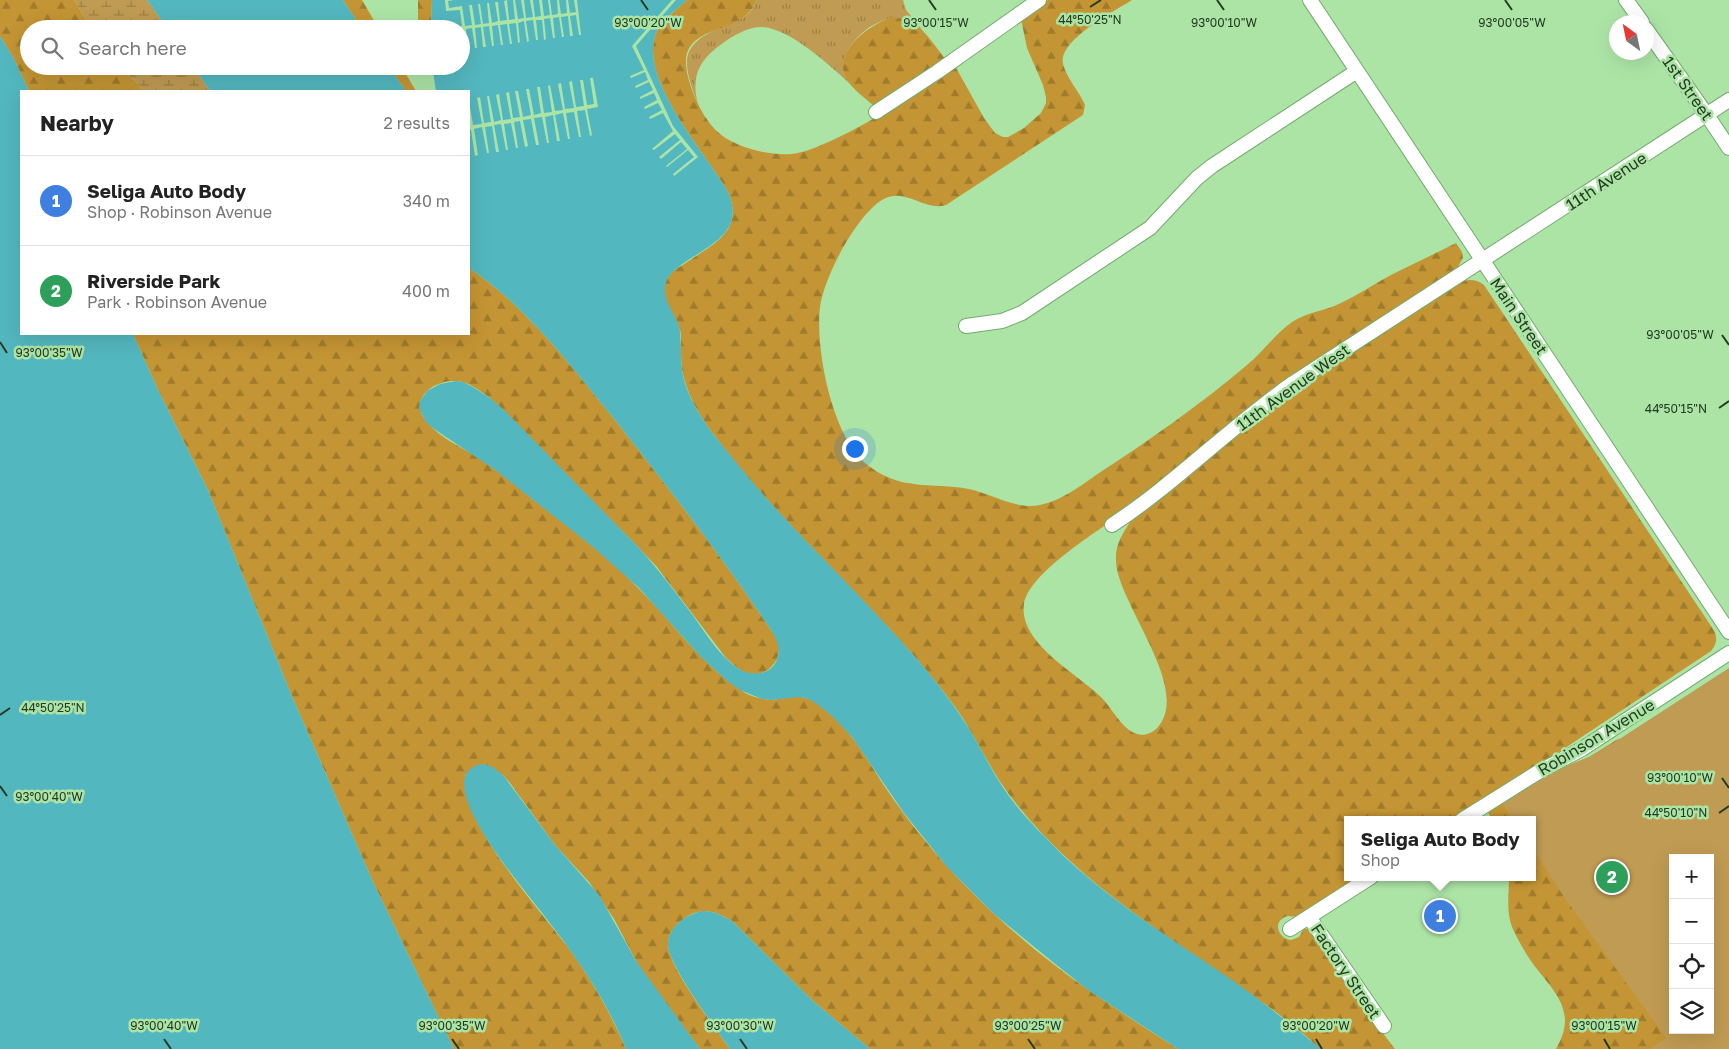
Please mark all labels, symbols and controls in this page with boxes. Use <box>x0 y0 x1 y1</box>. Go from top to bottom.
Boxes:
text: 44°50'25"N <box>1058 12 1122 27</box>
text: 93°00'20"W <box>614 15 682 30</box>
text: 93°00'15"W <box>903 15 969 30</box>
text: 93°00'10"W <box>1191 15 1258 30</box>
text: 93°00'05"W <box>1478 15 1546 30</box>
north arrow <box>1609 15 1654 60</box>
search box <box>20 20 470 75</box>
icon: search <box>38 34 66 62</box>
text: Search here <box>78 36 187 59</box>
street label: 1st Street <box>1659 52 1717 124</box>
text: Nearby <box>40 110 114 136</box>
text: 2 results <box>384 113 450 133</box>
street label: 11th Avenue <box>1562 147 1650 215</box>
text: Seliga Auto Body <box>87 179 246 202</box>
text: 1 <box>52 191 60 211</box>
text: 340 m <box>403 191 450 211</box>
text: Shop · Robinson Avenue <box>87 202 272 222</box>
text: Riverside Park <box>87 269 220 292</box>
street label: Main Street <box>1486 274 1552 358</box>
text: 2 <box>51 281 61 301</box>
text: 400 m <box>402 281 450 301</box>
text: Park · Robinson Avenue <box>87 292 267 312</box>
text: 93°00'05"W <box>1646 327 1714 342</box>
street label: 11th Avenue West <box>1232 339 1354 435</box>
text: 93°00'35"W <box>16 345 83 360</box>
text: 44°50'15"N <box>1645 401 1707 416</box>
your location <box>842 436 868 462</box>
street label: Robinson Avenue <box>1534 694 1658 780</box>
text: 44°50'25"N <box>21 700 85 715</box>
text: 93°00'10"W <box>1647 770 1714 785</box>
text: 93°00'40"W <box>15 789 83 804</box>
text: 44°50'10"N <box>1645 805 1707 820</box>
popup <box>1344 816 1536 881</box>
text: Seliga Auto Body <box>1360 827 1520 850</box>
text: Shop <box>1360 850 1400 870</box>
map controls <box>1669 854 1714 1034</box>
button: + <box>1669 854 1714 899</box>
pin: 2 <box>1596 858 1628 896</box>
pin: 1 <box>1424 897 1456 935</box>
button: − <box>1669 899 1714 944</box>
street label: Factory Street <box>1307 920 1385 1022</box>
button: locate <box>1669 944 1714 989</box>
button: layers <box>1669 989 1714 1034</box>
text: 93°00'40"W <box>130 1018 198 1033</box>
text: 93°00'35"W <box>419 1018 486 1033</box>
text: 93°00'30"W <box>706 1018 774 1033</box>
text: 93°00'25"W <box>995 1018 1062 1033</box>
text: 93°00'20"W <box>1282 1018 1350 1033</box>
text: 93°00'15"W <box>1571 1018 1637 1033</box>

